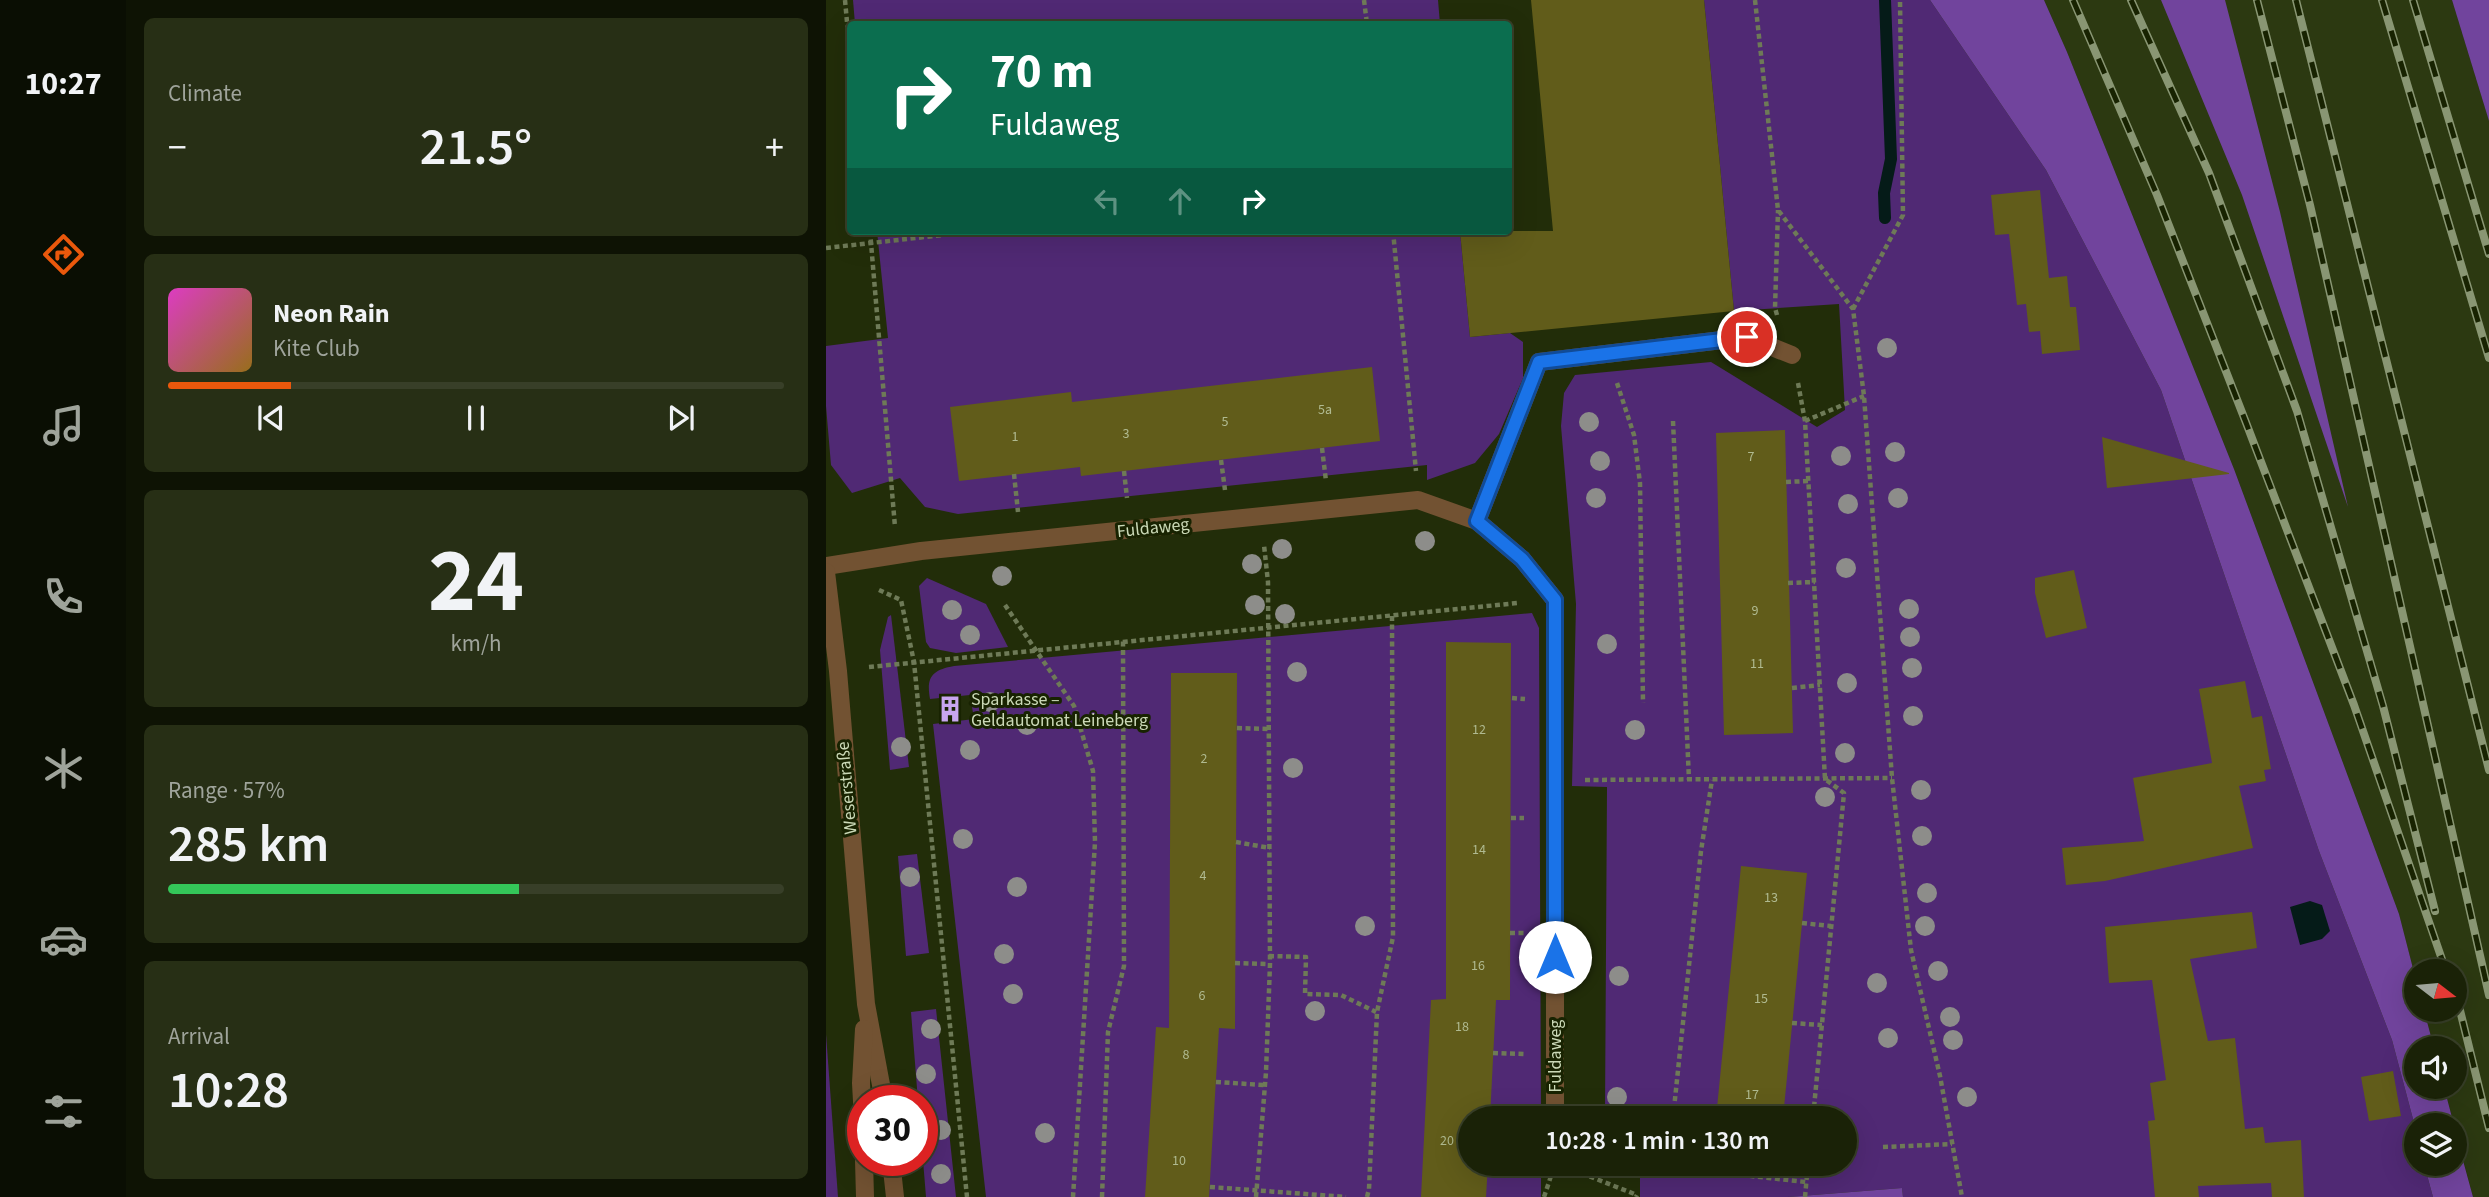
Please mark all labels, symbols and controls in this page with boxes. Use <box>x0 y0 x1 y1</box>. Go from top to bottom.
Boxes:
text: 70 m <box>990 37 1094 107</box>
icon: right <box>875 49 966 140</box>
text: 10:27 <box>24 61 102 107</box>
text: Climate <box>168 77 242 110</box>
text: Fuldaweg <box>990 102 1119 148</box>
text: 21.5° <box>420 111 532 185</box>
text: − <box>168 121 187 175</box>
text: + <box>765 121 784 175</box>
icon: left <box>1088 182 1126 220</box>
icon: ahead <box>1161 182 1199 220</box>
icon: right <box>1234 182 1272 220</box>
icon: directions <box>39 230 88 279</box>
text: Neon Rain <box>273 295 390 332</box>
pin <box>1717 307 1777 367</box>
icon: arrive <box>1728 318 1766 356</box>
text: Kite Club <box>273 332 360 365</box>
icon: previous <box>252 399 290 437</box>
icon: pause <box>457 399 495 437</box>
icon: next <box>662 399 700 437</box>
house number: 5a <box>1318 400 1332 420</box>
icon: music <box>39 401 88 450</box>
house number: 5 <box>1222 412 1229 432</box>
house number: 3 <box>1123 424 1130 444</box>
house number: 1 <box>1012 427 1019 447</box>
house number: 7 <box>1748 447 1755 467</box>
street label: Fuldaweg <box>1116 512 1190 544</box>
text: 24 <box>428 517 524 646</box>
icon: phone <box>39 572 88 621</box>
house number: 9 <box>1752 601 1759 621</box>
text: km/h <box>450 627 502 660</box>
house number: 11 <box>1750 654 1764 674</box>
place label: Sparkasse – Geldautomat Leineberg <box>971 687 1148 733</box>
building icon: Sparkasse – Geldautomat Leineberg <box>935 694 965 724</box>
house number: 12 <box>1472 720 1486 740</box>
street label: Weserstraße <box>830 740 864 836</box>
icon: climate <box>39 744 88 793</box>
house number: 2 <box>1201 749 1208 769</box>
text: Range · 57% <box>168 774 285 807</box>
text: 285 km <box>168 808 329 882</box>
house number: 14 <box>1472 840 1486 860</box>
house number: 4 <box>1200 866 1207 886</box>
house number: 13 <box>1764 888 1778 908</box>
icon: car <box>39 915 88 964</box>
position arrow <box>1518 920 1592 994</box>
house number: 16 <box>1471 956 1485 976</box>
north arrow <box>2404 959 2468 1022</box>
map controls <box>2404 959 2467 1176</box>
house number: 6 <box>1199 986 1206 1006</box>
house number: 15 <box>1754 989 1768 1009</box>
house number: 18 <box>1455 1017 1469 1037</box>
text: Arrival <box>168 1020 230 1053</box>
street label: Fuldaweg <box>1543 1020 1568 1092</box>
button: sound <box>2404 1036 2467 1099</box>
house number: 8 <box>1183 1045 1190 1065</box>
text: 10:28 <box>168 1054 289 1128</box>
speed limit sign: 30 <box>847 1085 938 1176</box>
house number: 17 <box>1745 1085 1759 1105</box>
icon: filters <box>39 1087 88 1136</box>
button: layers <box>2404 1113 2467 1176</box>
text: 10:28 · 1 min · 130 m <box>1545 1122 1770 1159</box>
house number: 20 <box>1440 1131 1454 1151</box>
house number: 10 <box>1172 1151 1186 1171</box>

